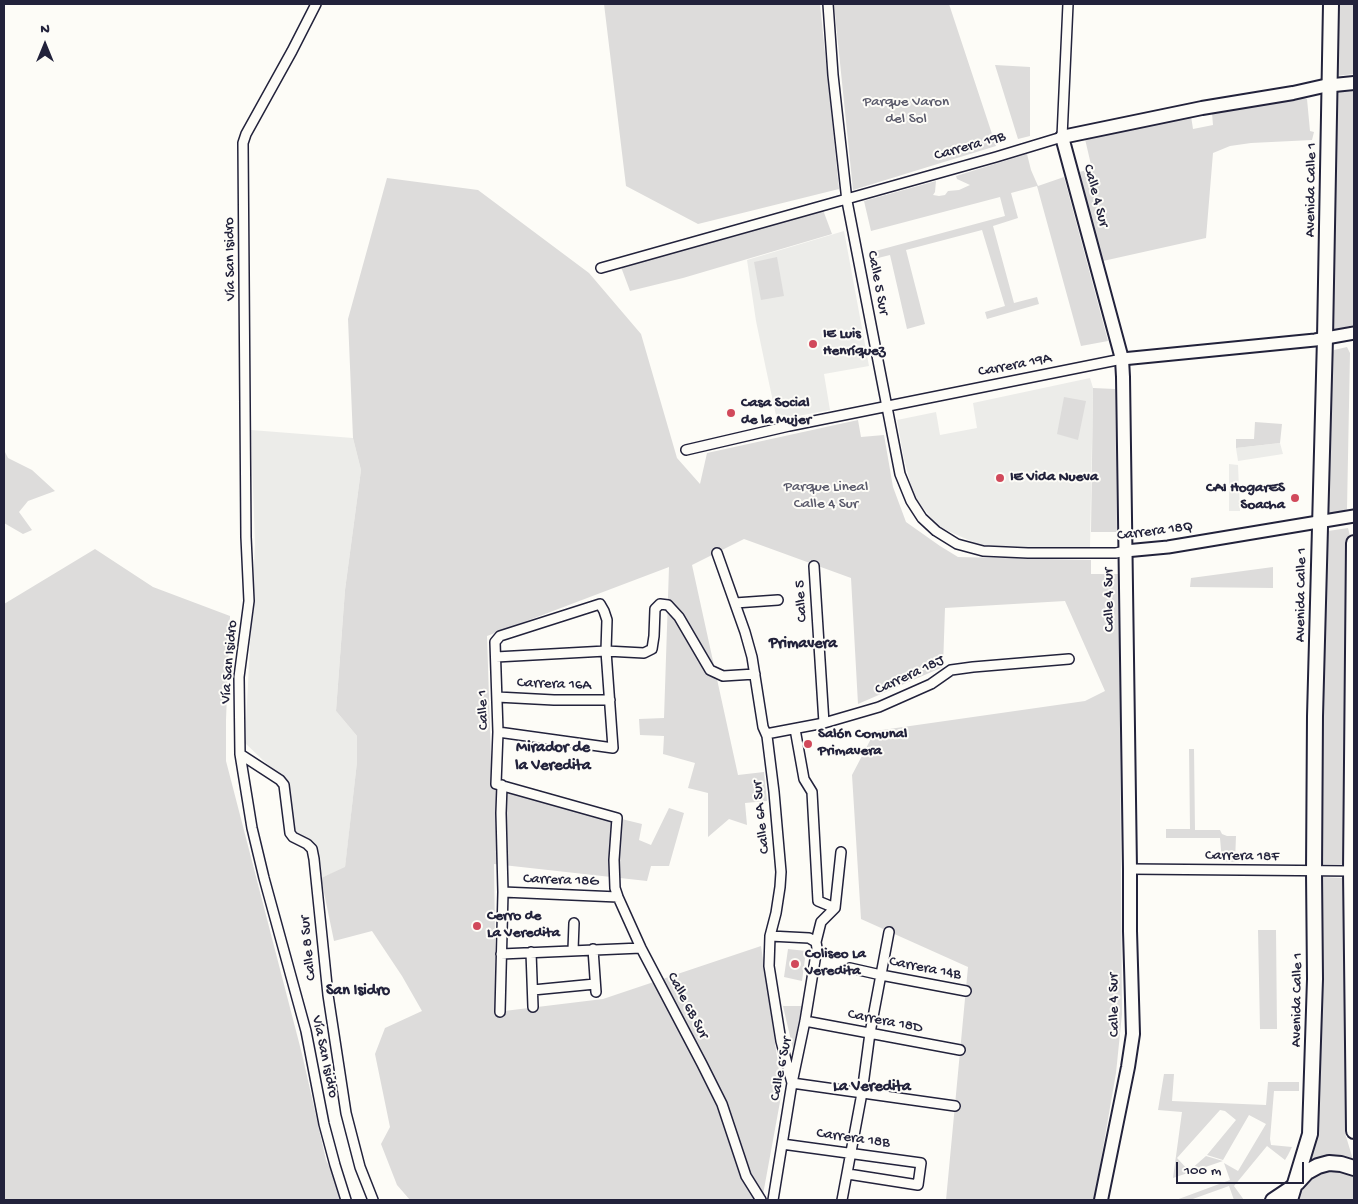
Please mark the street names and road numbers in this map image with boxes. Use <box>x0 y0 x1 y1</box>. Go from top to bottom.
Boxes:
street label: Carrera 19B <box>932 128 1008 166</box>
street label: Avenida Calle 1 <box>1302 143 1322 237</box>
street label: Calle 4 Sur <box>1078 163 1112 229</box>
street label: Vía San Isidro <box>221 217 241 301</box>
street label: Calle 5 Sur <box>862 249 892 317</box>
street label: Carrera 19A <box>977 350 1053 382</box>
street label: Carrera 18Q <box>1116 518 1194 546</box>
street label: Avenida Calle 1 <box>1292 548 1312 642</box>
street label: Calle 4 Sur <box>1100 568 1120 632</box>
street label: Calle 5 <box>792 579 812 623</box>
street label: Vía San Isidro <box>217 620 243 704</box>
street label: Carrera 18J <box>873 652 947 700</box>
street label: Carrera 16A <box>516 675 592 695</box>
street label: Calle 1 <box>474 689 494 731</box>
street label: Calle 6A Sur <box>749 779 775 855</box>
street label: Carrera 18F <box>1205 847 1279 867</box>
street label: Carrera 18G <box>523 871 599 891</box>
street label: Calle 8 Sur <box>297 915 321 981</box>
street label: Carrera 14B <box>888 953 962 985</box>
street label: Avenida Calle 1 <box>1288 953 1308 1047</box>
street label: Calle 6B Sur <box>662 970 712 1042</box>
street label: Calle 4 Sur <box>1105 973 1125 1037</box>
street label: Carrera 18D <box>846 1006 924 1038</box>
street label: Vía San Isidro <box>306 1014 342 1100</box>
street label: Calle 6 Sur <box>767 1035 797 1103</box>
street label: Carrera 18B <box>815 1125 891 1153</box>

